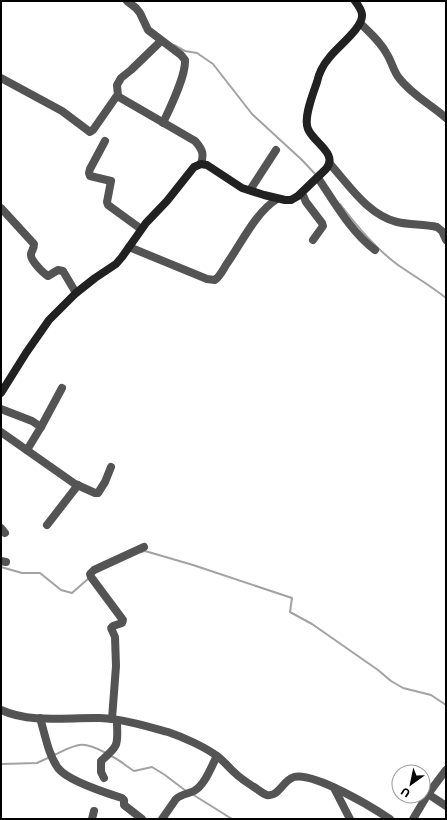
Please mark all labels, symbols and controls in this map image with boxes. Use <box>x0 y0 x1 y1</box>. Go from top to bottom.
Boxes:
north arrow <box>391 764 431 804</box>
text: U <box>398 784 413 801</box>

